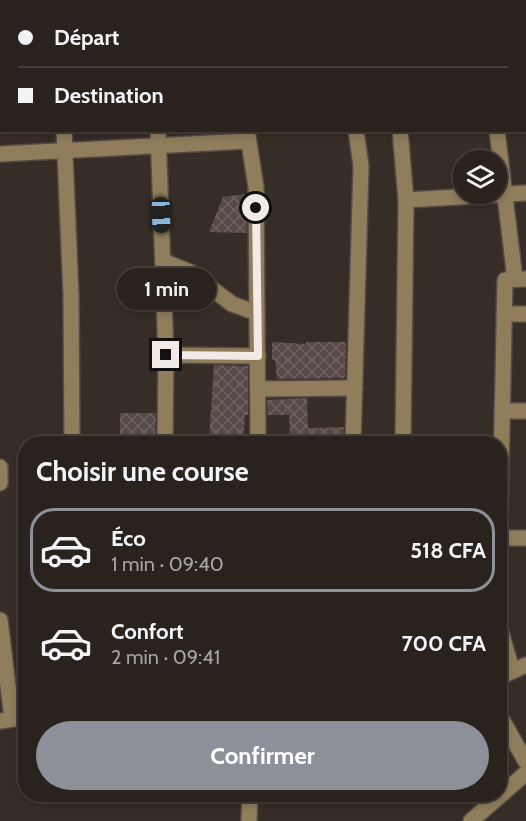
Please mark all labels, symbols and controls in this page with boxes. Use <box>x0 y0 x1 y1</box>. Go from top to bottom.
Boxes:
text: Départ <box>54 24 119 51</box>
text: Destination <box>54 82 164 109</box>
map controls <box>453 150 507 204</box>
button: layers <box>453 150 507 204</box>
route start <box>242 194 269 221</box>
car <box>151 197 171 233</box>
callout: 1 min <box>116 268 216 310</box>
text: 1 min <box>144 277 189 301</box>
route end <box>152 341 179 368</box>
text: Choisir une course <box>36 455 249 488</box>
icon: car <box>39 523 93 577</box>
text: Éco <box>111 525 146 552</box>
text: 518 CFA <box>410 537 486 564</box>
text: 1 min · 09:40 <box>111 552 224 576</box>
icon: car <box>39 616 93 670</box>
text: Confort <box>111 618 184 645</box>
text: 700 CFA <box>401 630 486 657</box>
text: 2 min · 09:41 <box>111 645 220 669</box>
button: Confirmer <box>36 721 489 790</box>

